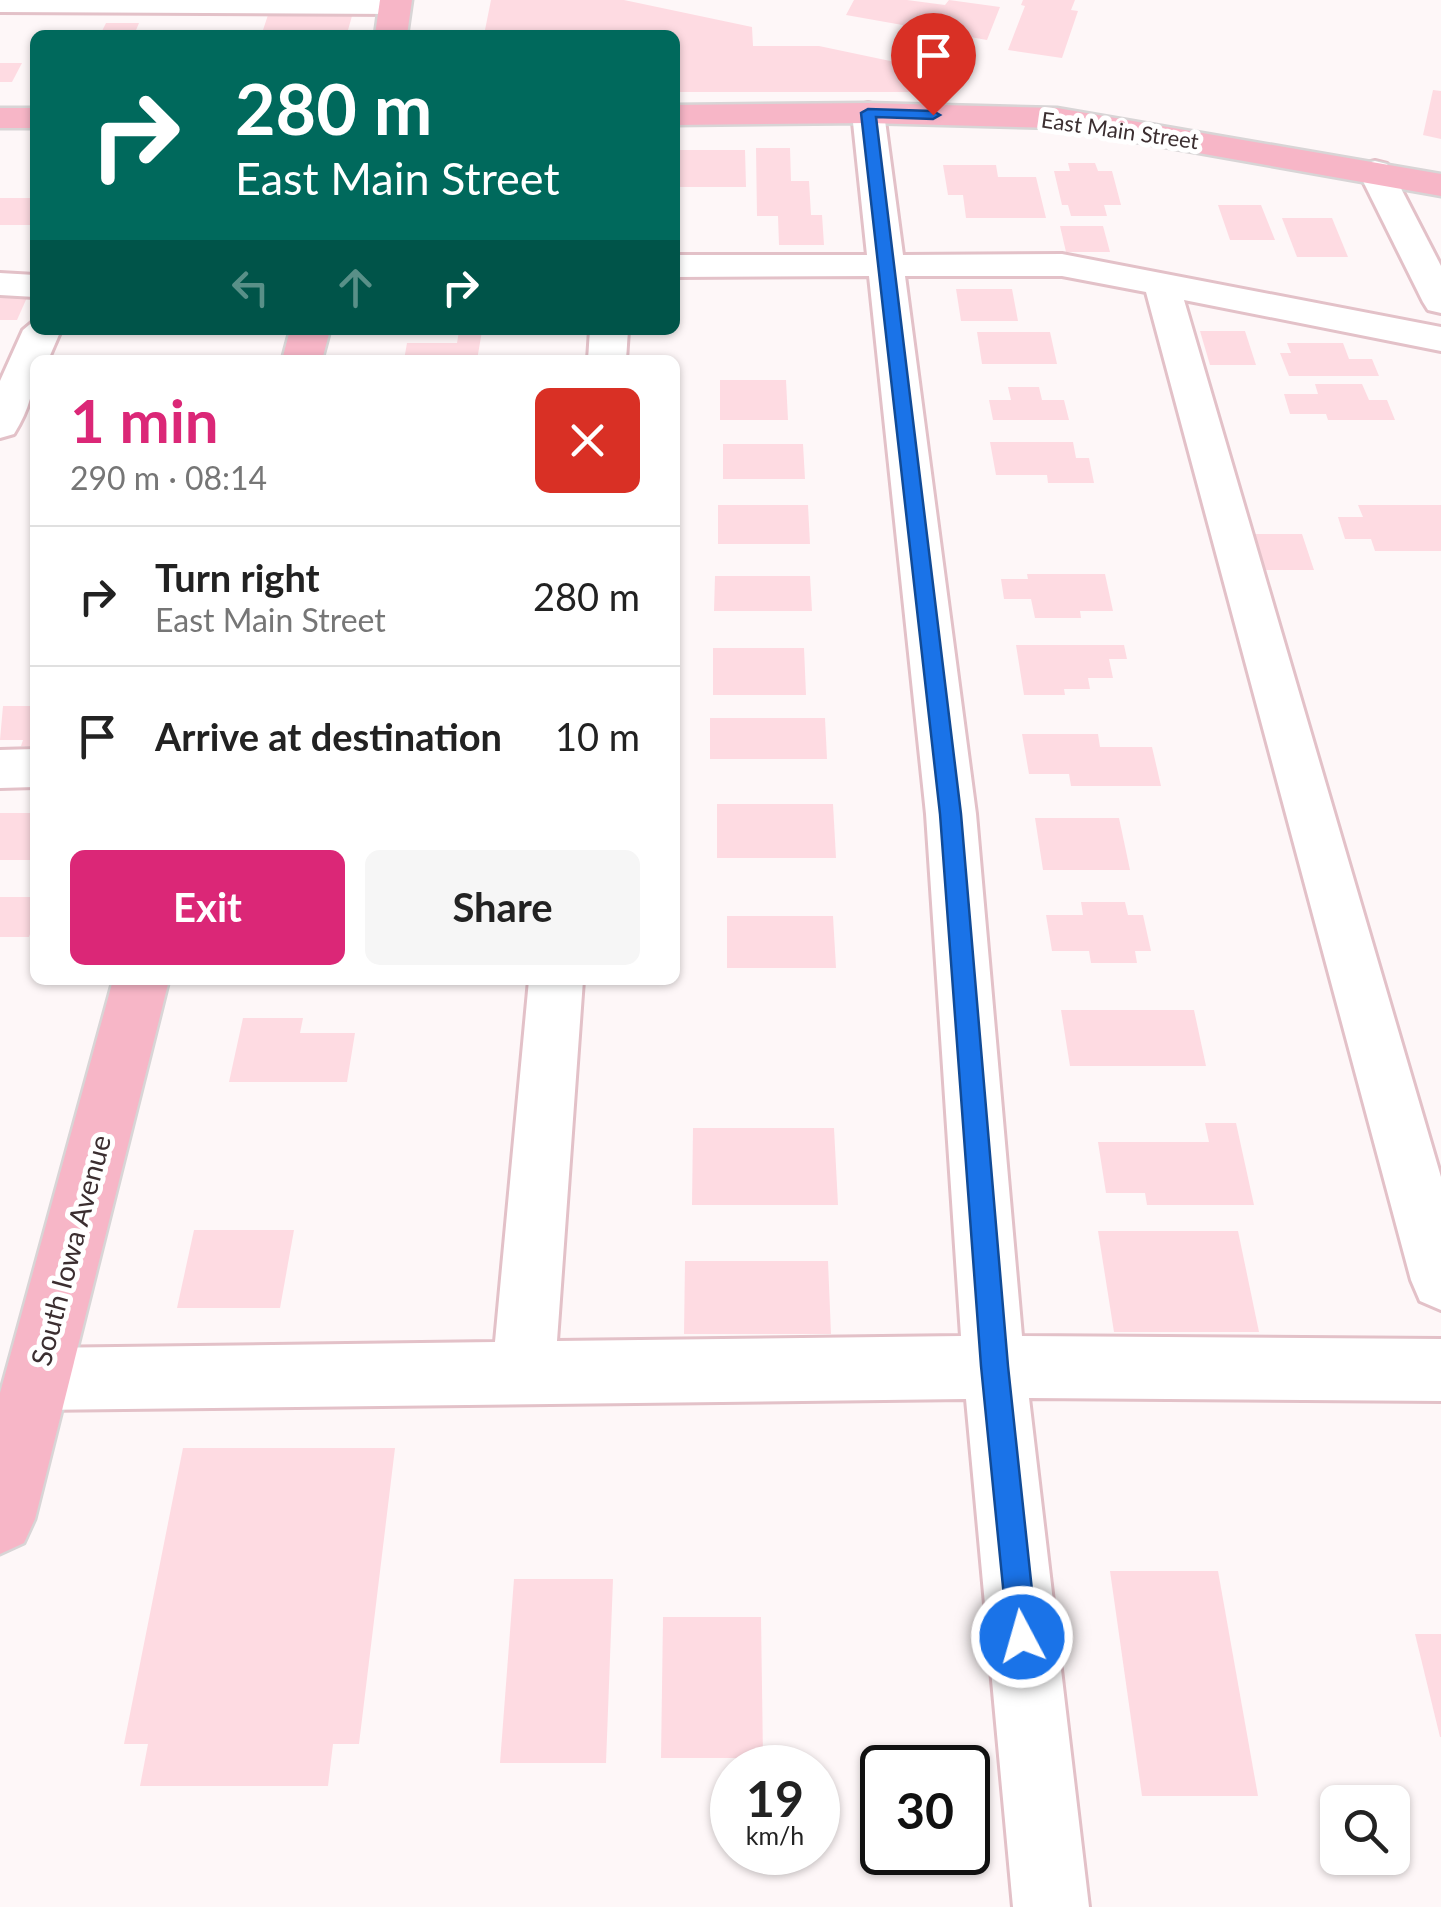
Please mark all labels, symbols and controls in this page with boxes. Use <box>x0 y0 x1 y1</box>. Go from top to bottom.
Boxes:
pin <box>891 13 976 116</box>
icon: arrive <box>906 28 961 83</box>
text: 280 m <box>235 66 432 150</box>
icon: right <box>70 70 200 200</box>
street label: East Main Street <box>1040 106 1201 154</box>
text: East Main Street <box>235 151 560 205</box>
icon: left <box>223 260 278 315</box>
icon: ahead <box>328 260 383 315</box>
icon: right <box>433 260 488 315</box>
text: 1 min <box>70 384 219 456</box>
button: close <box>535 388 640 493</box>
text: 290 m · 08:14 <box>70 458 267 497</box>
text: Turn right <box>155 554 320 600</box>
icon: right <box>70 569 125 624</box>
text: 280 m <box>533 573 640 619</box>
text: East Main Street <box>155 600 386 639</box>
icon: arrive <box>70 709 125 764</box>
text: Arrive at destination <box>155 713 502 759</box>
text: 10 m <box>555 713 640 759</box>
button: Exit <box>70 850 345 965</box>
button: Share <box>365 850 640 965</box>
street label: South Iowa Avenue <box>23 1131 117 1369</box>
position arrow <box>970 1585 1074 1689</box>
speed limit sign: 30 <box>860 1745 990 1875</box>
text: 19 <box>746 1768 804 1828</box>
map controls <box>1320 1785 1410 1875</box>
button: search <box>1320 1785 1410 1875</box>
text: km/h <box>746 1820 804 1850</box>

